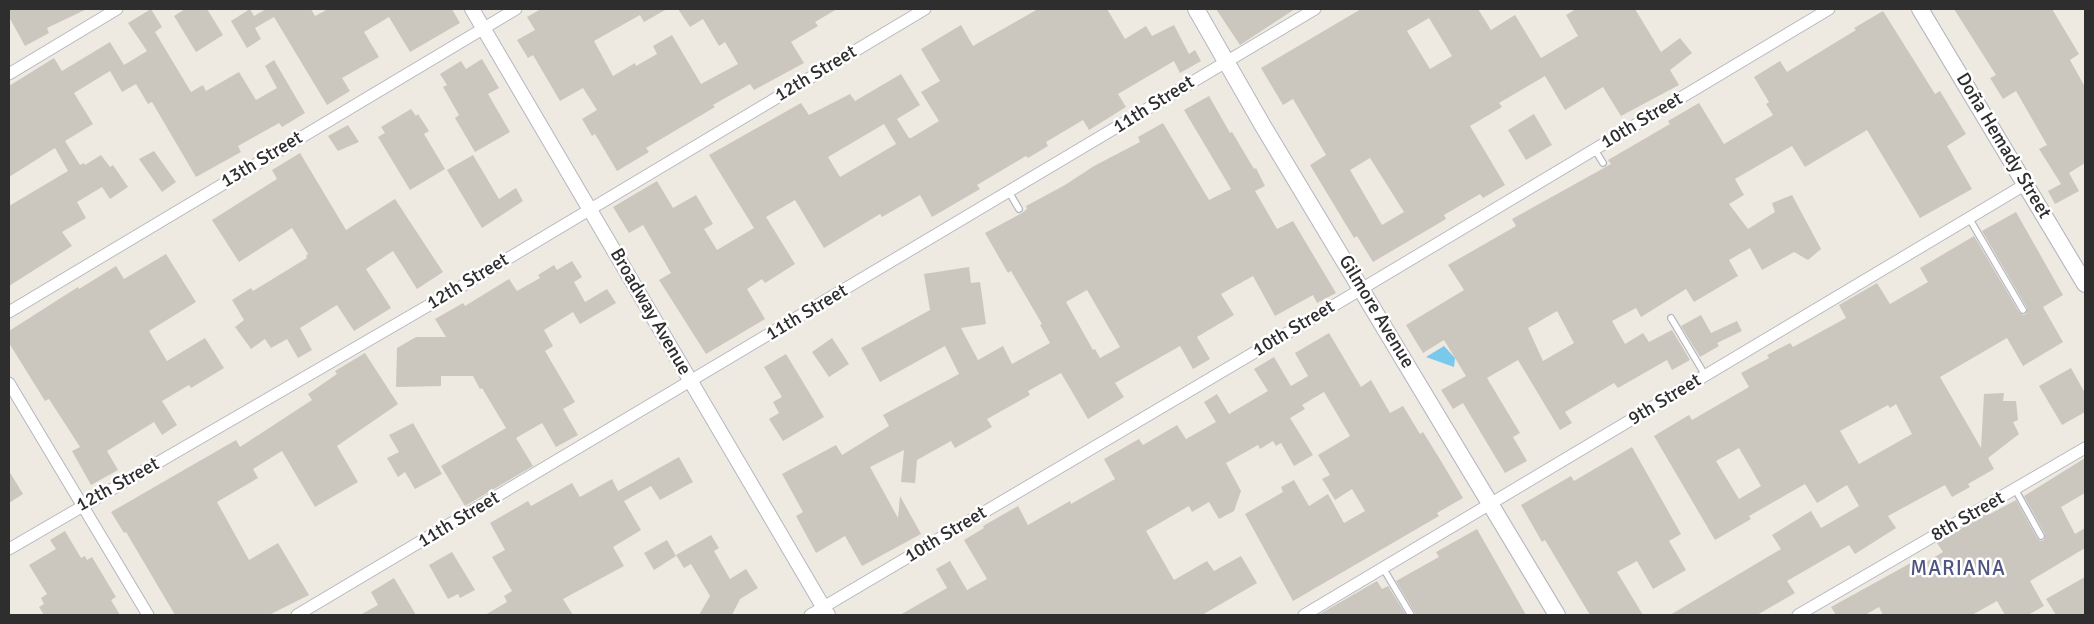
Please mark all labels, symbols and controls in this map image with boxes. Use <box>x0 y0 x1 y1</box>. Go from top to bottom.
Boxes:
street label: 12th Street <box>771 41 861 107</box>
street label: Doña Hemady Street <box>1950 69 2056 223</box>
street label: 11th Street <box>1109 71 1199 139</box>
street label: 10th Street <box>1597 88 1687 154</box>
street label: 13th Street <box>217 127 307 193</box>
street label: Broadway Avenue <box>604 244 696 380</box>
street label: 12th Street <box>423 249 513 315</box>
street label: Gilmore Avenue <box>1333 251 1419 373</box>
street label: 11th Street <box>762 280 852 346</box>
street label: 10th Street <box>1249 296 1339 362</box>
street label: 9th Street <box>1624 369 1706 431</box>
street label: 12th Street <box>73 453 163 517</box>
street label: 11th Street <box>414 487 504 553</box>
street label: 8th Street <box>1927 487 2009 547</box>
street label: 10th Street <box>901 502 991 568</box>
district label: MARIANA <box>1909 556 2007 582</box>

